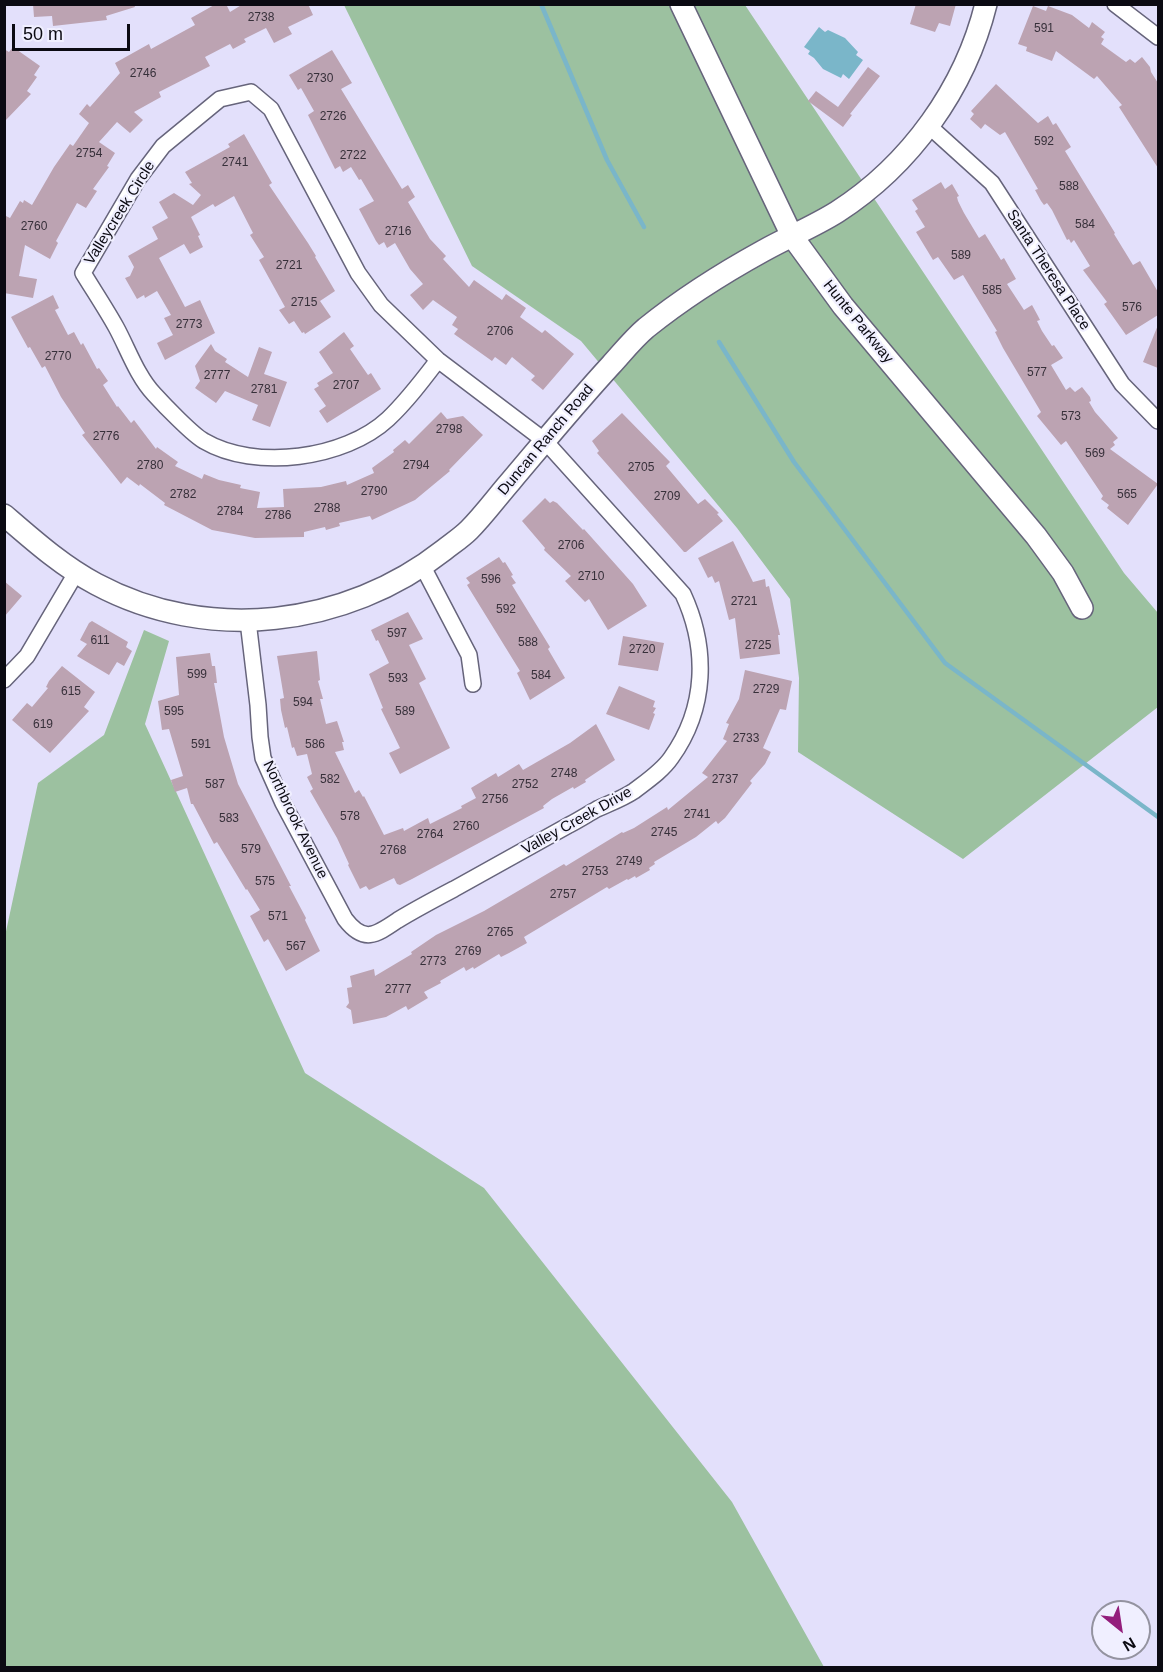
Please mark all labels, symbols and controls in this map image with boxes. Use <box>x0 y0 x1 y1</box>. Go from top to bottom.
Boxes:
house number: 2738 <box>248 11 274 25</box>
scale bar <box>15 12 134 50</box>
house number: 591 <box>1034 22 1054 36</box>
text: 50 m <box>23 24 63 44</box>
house number: 2746 <box>130 67 156 81</box>
house number: 2730 <box>307 72 333 86</box>
house number: 2726 <box>320 110 346 124</box>
house number: 592 <box>1034 135 1054 149</box>
house number: 2754 <box>76 147 102 161</box>
house number: 2722 <box>340 149 366 163</box>
house number: 2741 <box>222 156 248 170</box>
street label: Valleycreek Circle <box>81 158 159 268</box>
house number: 588 <box>1059 180 1079 194</box>
street label: Santa Theresa Place <box>1002 206 1094 334</box>
house number: 584 <box>1075 218 1095 232</box>
house number: 2760 <box>21 220 47 234</box>
house number: 2716 <box>385 225 411 239</box>
house number: 589 <box>951 249 971 263</box>
house number: 2721 <box>276 259 302 273</box>
street label: Hunte Parkway <box>819 277 897 367</box>
house number: 585 <box>982 284 1002 298</box>
house number: 2715 <box>291 296 317 310</box>
house number: 576 <box>1122 301 1142 315</box>
house number: 2773 <box>176 318 202 332</box>
house number: 2706 <box>487 325 513 339</box>
house number: 2770 <box>45 350 71 364</box>
house number: 577 <box>1027 366 1047 380</box>
house number: 2777 <box>204 369 230 383</box>
house number: 2707 <box>333 379 359 393</box>
street label: Duncan Ranch Road <box>494 381 598 499</box>
house number: 2781 <box>251 383 277 397</box>
house number: 573 <box>1061 410 1081 424</box>
house number: 2798 <box>436 423 462 437</box>
house number: 2776 <box>93 430 119 444</box>
house number: 569 <box>1085 447 1105 461</box>
house number: 2780 <box>137 459 163 473</box>
house number: 2794 <box>403 459 429 473</box>
house number: 2705 <box>628 461 654 475</box>
house number: 2790 <box>361 485 387 499</box>
house number: 2782 <box>170 488 196 502</box>
house number: 565 <box>1117 488 1137 502</box>
house number: 2709 <box>654 490 680 504</box>
house number: 2788 <box>314 502 340 516</box>
house number: 2784 <box>217 505 243 519</box>
house number: 2786 <box>265 509 291 523</box>
house number: 2706 <box>558 539 584 553</box>
house number: 2710 <box>578 570 604 584</box>
house number: 596 <box>481 573 501 587</box>
house number: 2721 <box>731 595 757 609</box>
house number: 592 <box>496 603 516 617</box>
house number: 597 <box>387 627 407 641</box>
house number: 611 <box>90 634 110 648</box>
house number: 588 <box>518 636 538 650</box>
house number: 2725 <box>745 639 771 653</box>
house number: 2720 <box>629 643 655 657</box>
house number: 599 <box>187 668 207 682</box>
house number: 584 <box>531 669 551 683</box>
house number: 593 <box>388 672 408 686</box>
house number: 2729 <box>753 683 779 697</box>
house number: 615 <box>61 685 81 699</box>
house number: 594 <box>293 696 313 710</box>
house number: 595 <box>164 705 184 719</box>
house number: 589 <box>395 705 415 719</box>
house number: 619 <box>33 718 53 732</box>
house number: 2733 <box>733 732 759 746</box>
house number: 591 <box>191 738 211 752</box>
house number: 586 <box>305 738 325 752</box>
street label: Northbrook Avenue <box>259 758 331 882</box>
house number: 2748 <box>551 767 577 781</box>
house number: 582 <box>320 773 340 787</box>
house number: 2737 <box>712 773 738 787</box>
house number: 587 <box>205 778 225 792</box>
house number: 2752 <box>512 778 538 792</box>
street label: Valley Creek Drive <box>519 783 635 859</box>
house number: 2756 <box>482 793 508 807</box>
house number: 2741 <box>684 808 710 822</box>
house number: 578 <box>340 810 360 824</box>
house number: 583 <box>219 812 239 826</box>
house number: 2760 <box>453 820 479 834</box>
house number: 2745 <box>651 826 677 840</box>
house number: 2764 <box>417 828 443 842</box>
house number: 579 <box>241 843 261 857</box>
house number: 2768 <box>380 844 406 858</box>
house number: 2749 <box>616 855 642 869</box>
house number: 2753 <box>582 865 608 879</box>
house number: 575 <box>255 875 275 889</box>
house number: 2757 <box>550 888 576 902</box>
house number: 571 <box>268 910 288 924</box>
house number: 2765 <box>487 926 513 940</box>
house number: 567 <box>286 940 306 954</box>
house number: 2769 <box>455 945 481 959</box>
house number: 2773 <box>420 955 446 969</box>
house number: 2777 <box>385 983 411 997</box>
north arrow <box>1091 1600 1151 1660</box>
text: N <box>1120 1634 1139 1655</box>

